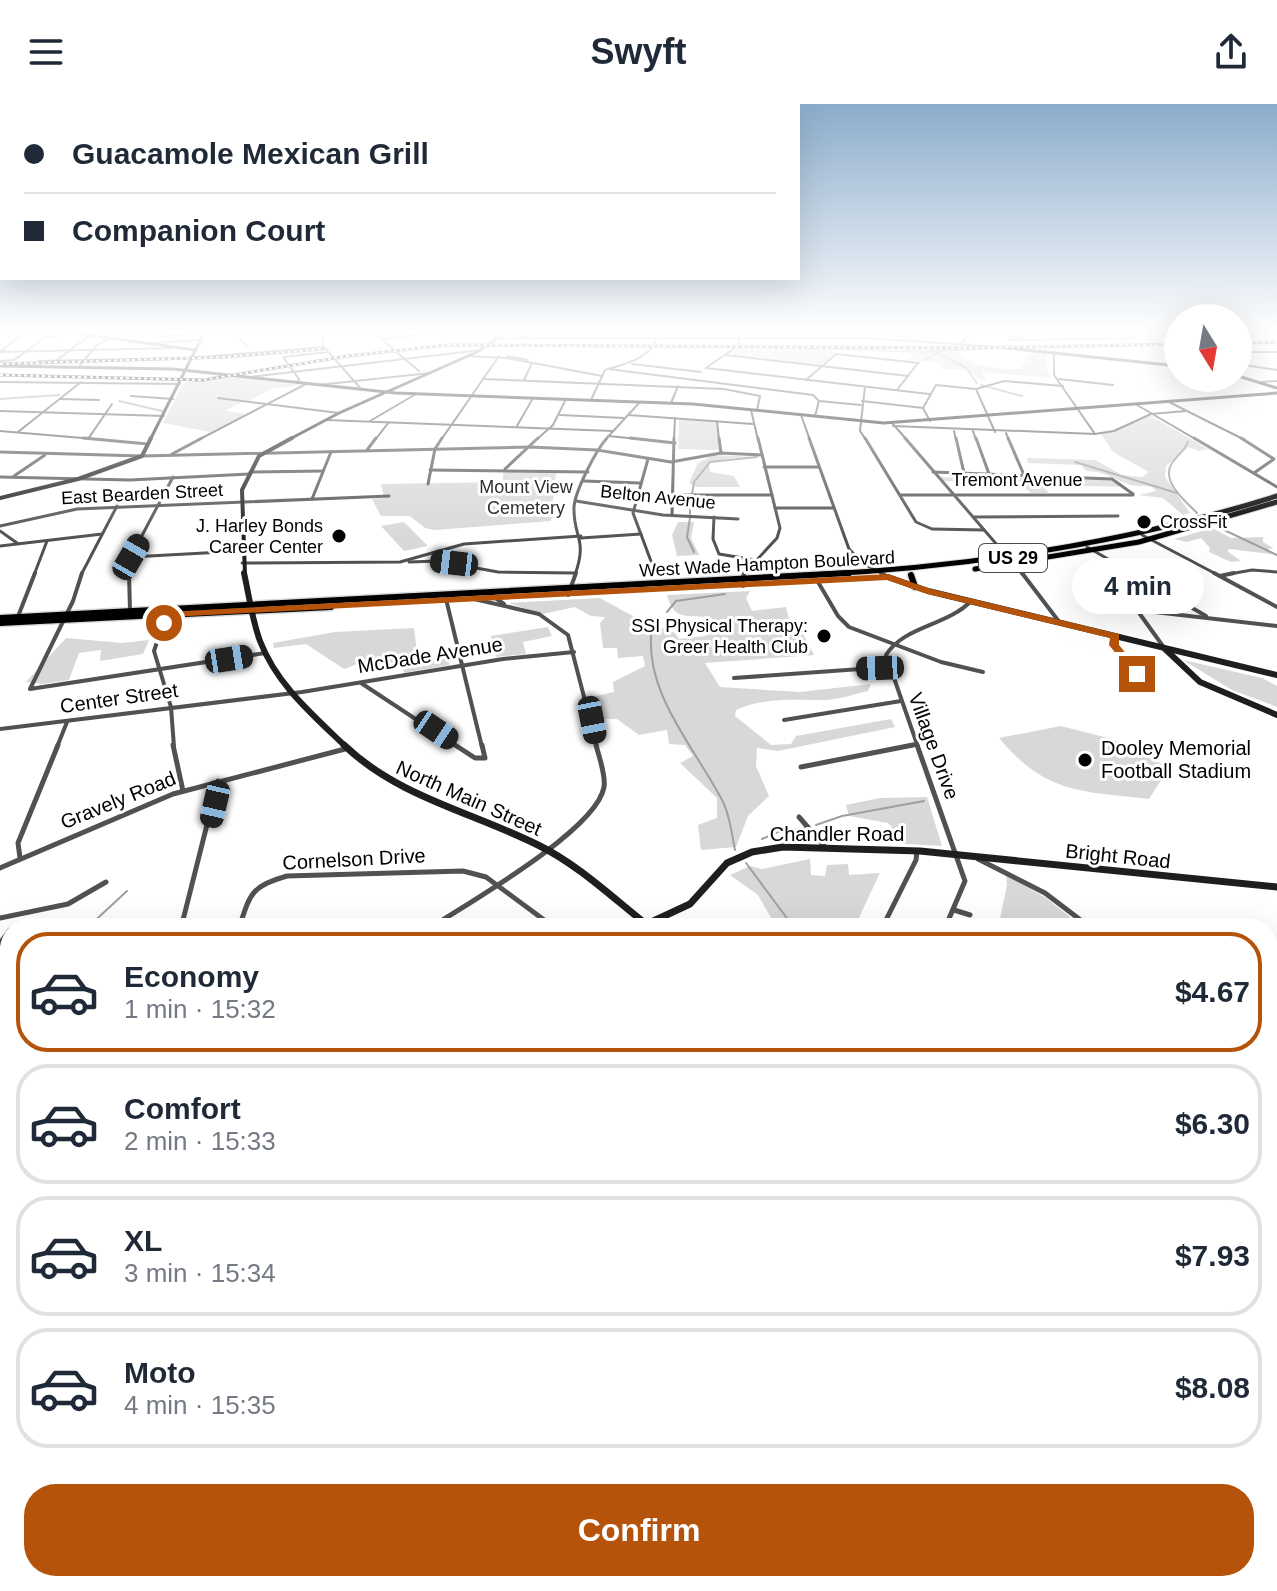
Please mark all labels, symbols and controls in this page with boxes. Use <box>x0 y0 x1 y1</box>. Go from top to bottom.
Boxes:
icon: menu <box>24 30 68 74</box>
icon: share <box>1209 30 1253 74</box>
text: Swyft <box>590 31 687 72</box>
text: Guacamole Mexican Grill <box>72 137 429 170</box>
text: Companion Court <box>72 214 325 247</box>
north arrow <box>1164 304 1252 392</box>
map controls <box>1164 304 1252 392</box>
street label: Tremont Avenue <box>951 470 1083 490</box>
park label: Mount View Cemetery <box>479 477 574 518</box>
street label: East Bearden Street <box>61 480 223 508</box>
street label: Belton Avenue <box>599 481 717 513</box>
place label: CrossFit <box>1160 512 1227 532</box>
marker: CrossFit <box>1135 513 1153 531</box>
place label: J. Harley Bonds Career Center <box>196 516 323 557</box>
marker: J. Harley Bonds Career Center <box>330 527 348 545</box>
car <box>109 530 153 584</box>
road number: US 29 <box>979 544 1047 572</box>
street label: West Wade Hampton Boulevard <box>639 547 895 581</box>
car <box>429 548 479 578</box>
callout: 4 min <box>1071 558 1203 614</box>
text: 4 min <box>1104 571 1172 601</box>
route start <box>146 605 182 641</box>
place label: SSI Physical Therapy: Greer Health Club <box>631 616 808 657</box>
marker: SSI Physical Therapy: Greer Health Club <box>815 627 833 645</box>
street label: McDade Avenue <box>356 633 504 677</box>
car <box>203 643 255 675</box>
car <box>856 655 904 681</box>
route end <box>1119 656 1155 692</box>
street label: Center Street <box>59 679 180 717</box>
street label: Village Drive <box>905 690 963 802</box>
car <box>576 694 608 746</box>
car <box>409 707 463 753</box>
place label: Dooley Memorial Football Stadium <box>1101 737 1251 782</box>
marker: Dooley Memorial Football Stadium <box>1076 751 1094 769</box>
street label: North Main Street <box>393 756 545 840</box>
street label: Gravely Road <box>57 767 179 833</box>
car <box>198 778 232 830</box>
street label: Chandler Road <box>770 823 904 845</box>
street label: Bright Road <box>1064 840 1172 872</box>
street label: Cornelson Drive <box>282 844 426 874</box>
icon: car <box>28 956 100 1028</box>
text: Economy <box>124 960 259 993</box>
text: $4.67 <box>1175 975 1250 1008</box>
text: 1 min · 15:32 <box>124 994 276 1024</box>
icon: car <box>28 1088 100 1160</box>
text: Comfort <box>124 1092 241 1125</box>
text: $6.30 <box>1175 1107 1250 1140</box>
text: 2 min · 15:33 <box>124 1126 276 1156</box>
icon: car <box>28 1220 100 1292</box>
text: XL <box>124 1224 162 1257</box>
text: $7.93 <box>1175 1239 1250 1272</box>
text: 3 min · 15:34 <box>124 1258 276 1288</box>
icon: car <box>28 1352 100 1424</box>
text: Moto <box>124 1356 196 1389</box>
text: $8.08 <box>1175 1371 1250 1404</box>
text: 4 min · 15:35 <box>124 1390 276 1420</box>
button: Confirm <box>24 1484 1254 1576</box>

